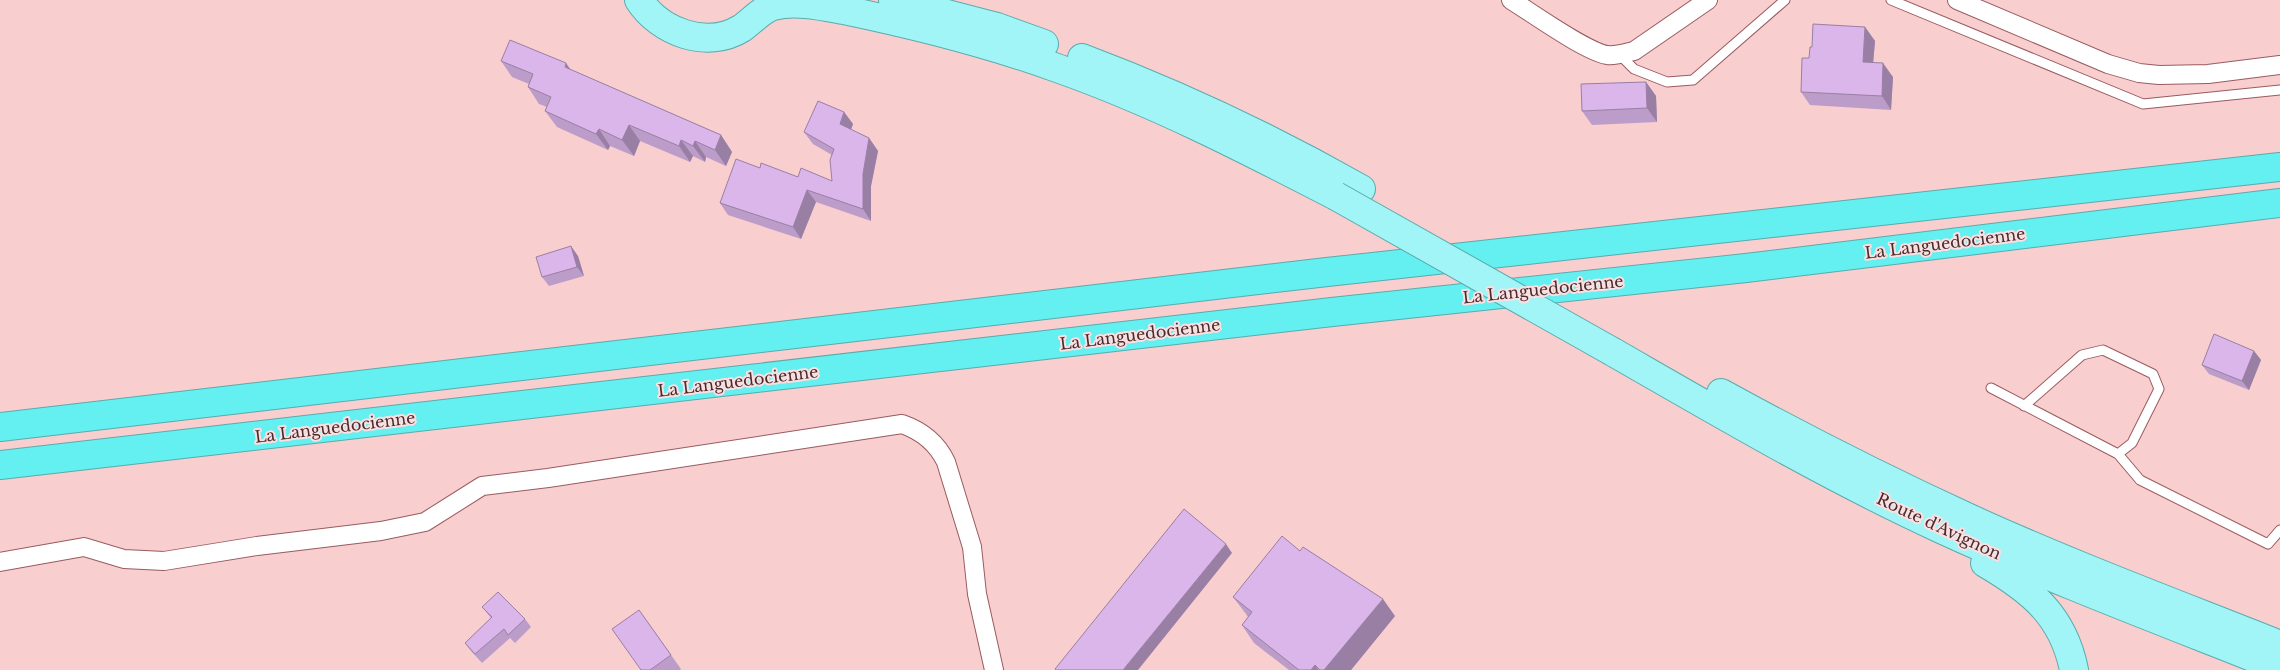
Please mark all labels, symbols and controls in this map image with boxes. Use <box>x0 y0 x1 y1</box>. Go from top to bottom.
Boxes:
street label: La Languedocienne <box>1864 223 2026 263</box>
street label: La Languedocienne <box>1462 271 1624 307</box>
street label: La Languedocienne <box>1059 314 1221 354</box>
street label: La Languedocienne <box>657 361 819 401</box>
street label: La Languedocienne <box>254 407 416 447</box>
street label: Route d'Avignon <box>1873 488 2005 564</box>

